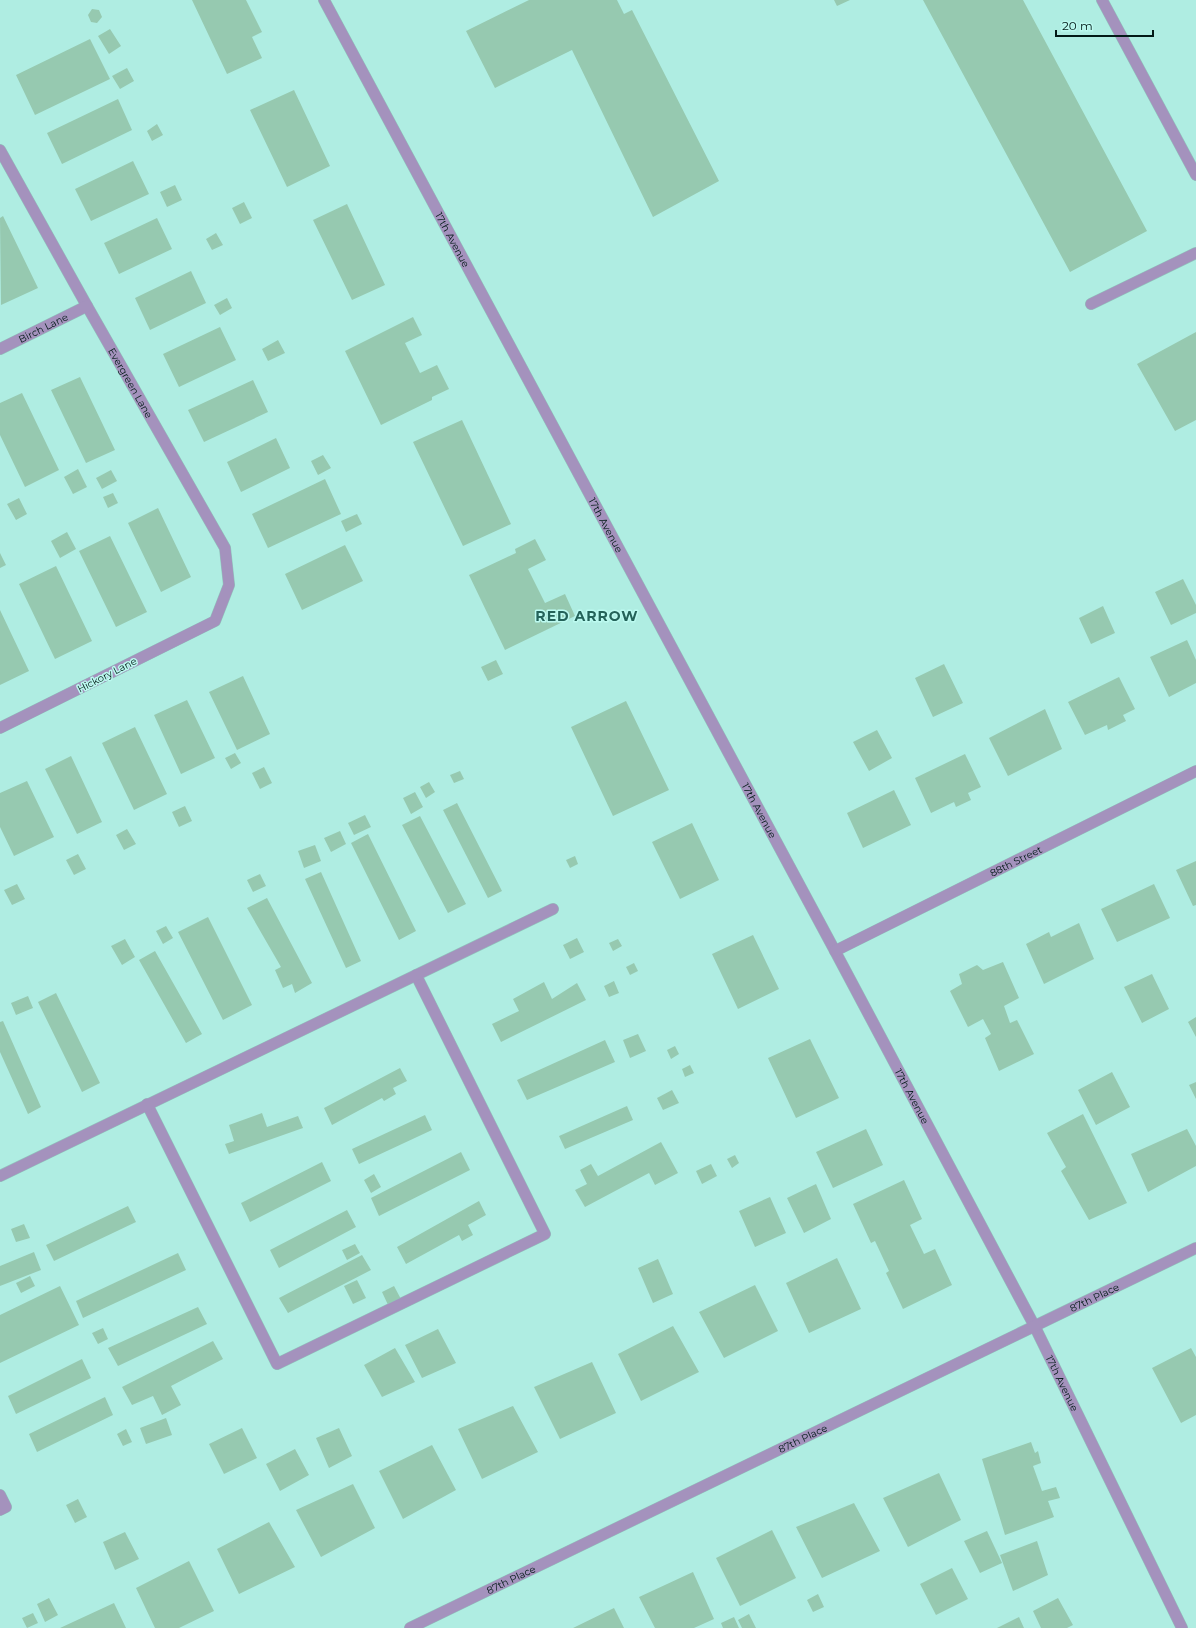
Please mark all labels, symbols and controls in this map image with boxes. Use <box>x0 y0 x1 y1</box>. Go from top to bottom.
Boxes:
scale bar <box>1056 12 1153 38</box>
text: 20 m <box>1062 18 1093 33</box>
street label: 17th Avenue <box>433 210 473 269</box>
street label: Birch Lane <box>16 310 70 345</box>
street label: Evergreen Lane <box>106 345 156 420</box>
street label: 17th Avenue <box>586 495 626 555</box>
district label: RED ARROW <box>535 607 639 625</box>
street label: Hickory Lane <box>75 654 139 696</box>
street label: 17th Avenue <box>739 781 780 840</box>
street label: 88th Street <box>988 842 1044 879</box>
street label: 17th Avenue <box>892 1066 932 1126</box>
street label: 87th Place <box>1068 1280 1121 1315</box>
street label: 17th Avenue <box>1043 1353 1082 1413</box>
street label: 87th Place <box>776 1421 829 1456</box>
street label: 87th Place <box>484 1562 538 1597</box>

